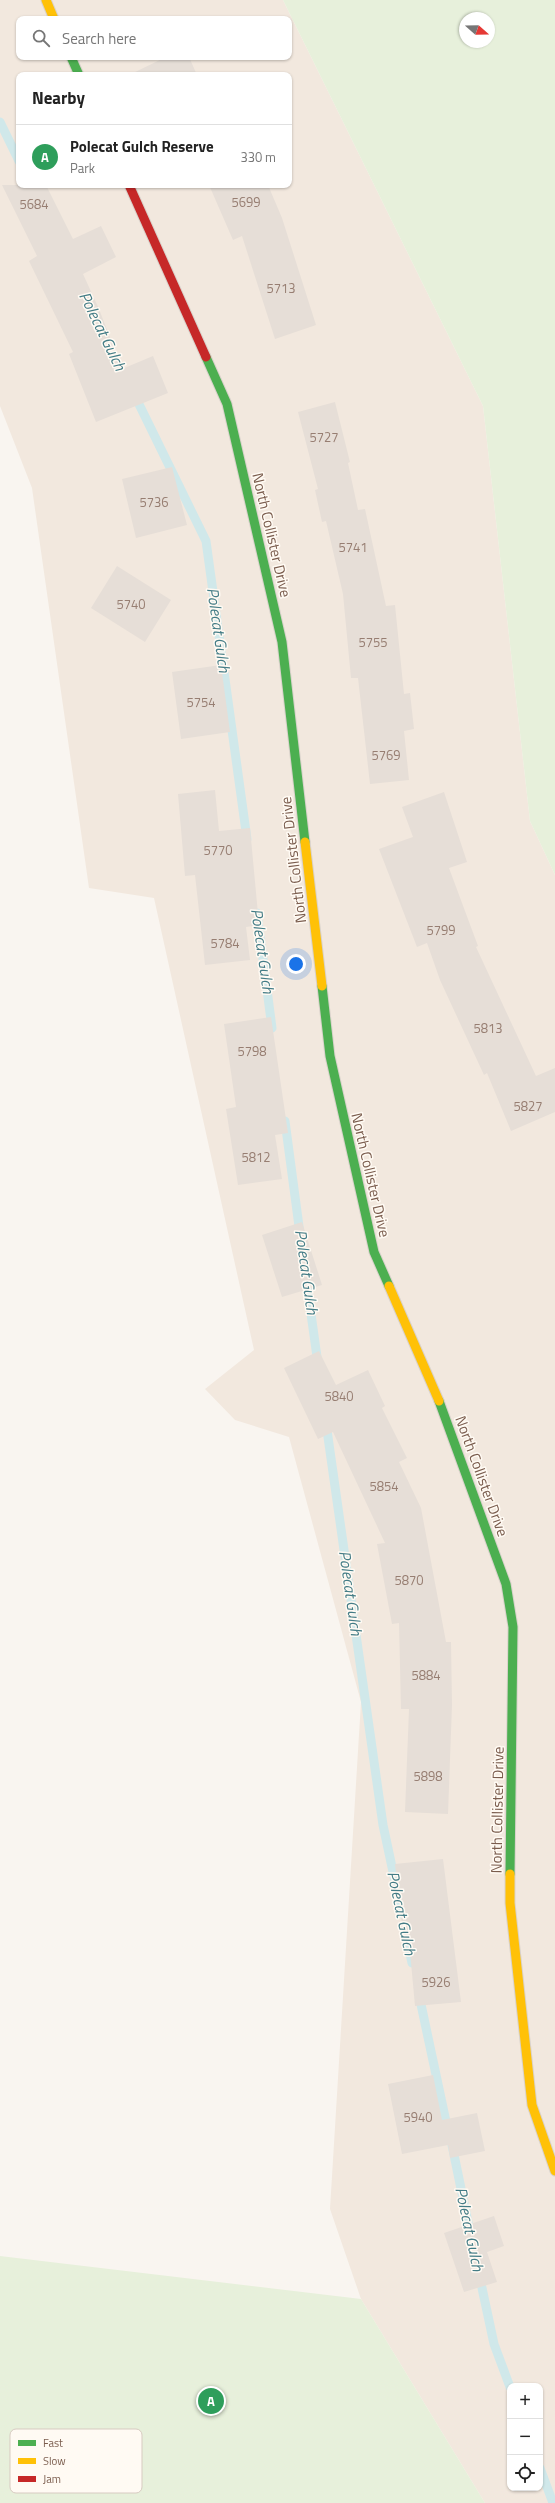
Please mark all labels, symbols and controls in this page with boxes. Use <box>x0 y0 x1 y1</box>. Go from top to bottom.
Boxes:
north arrow <box>459 12 495 48</box>
search box <box>16 16 292 60</box>
icon: search <box>30 27 52 49</box>
text: Search here <box>62 27 136 50</box>
text: Nearby <box>32 85 85 111</box>
text: Polecat Gulch Reserve <box>70 135 214 158</box>
text: A <box>41 147 49 167</box>
text: 330 m <box>240 147 276 167</box>
text: Park <box>70 158 95 178</box>
house number: 5699 <box>231 192 261 212</box>
house number: 5684 <box>19 194 49 214</box>
house number: 5713 <box>266 278 296 298</box>
water label: Polecat Gulch <box>73 287 133 376</box>
house number: 5727 <box>309 427 339 447</box>
street label: North Collister Drive <box>247 471 297 599</box>
house number: 5736 <box>139 492 169 512</box>
house number: 5741 <box>338 537 368 557</box>
water label: Polecat Gulch <box>201 586 237 675</box>
house number: 5740 <box>116 594 146 614</box>
house number: 5755 <box>358 632 388 652</box>
house number: 5754 <box>186 692 216 712</box>
house number: 5769 <box>371 745 401 765</box>
street label: North Collister Drive <box>274 796 312 924</box>
house number: 5770 <box>203 840 233 860</box>
water label: Polecat Gulch <box>245 907 281 996</box>
house number: 5799 <box>426 920 456 940</box>
house number: 5784 <box>210 933 240 953</box>
your location <box>286 954 306 974</box>
house number: 5813 <box>473 1018 503 1038</box>
house number: 5798 <box>237 1041 267 1061</box>
house number: 5827 <box>513 1096 543 1116</box>
street label: North Collister Drive <box>346 1111 396 1239</box>
house number: 5812 <box>241 1147 271 1167</box>
water label: Polecat Gulch <box>289 1228 325 1317</box>
house number: 5840 <box>324 1386 354 1406</box>
street label: North Collister Drive <box>449 1412 515 1540</box>
house number: 5854 <box>369 1476 399 1496</box>
water label: Polecat Gulch <box>333 1549 369 1638</box>
house number: 5870 <box>394 1570 424 1590</box>
house number: 5884 <box>411 1665 441 1685</box>
street label: North Collister Drive <box>484 1746 510 1874</box>
house number: 5898 <box>413 1766 443 1786</box>
water label: Polecat Gulch <box>381 1869 423 1958</box>
house number: 5926 <box>421 1972 451 1992</box>
house number: 5940 <box>403 2107 433 2127</box>
water label: Polecat Gulch <box>449 2185 491 2274</box>
map controls <box>507 2383 543 2491</box>
button: + <box>507 2383 543 2419</box>
pin: A <box>198 2386 224 2416</box>
button: − <box>507 2419 543 2455</box>
legend <box>10 2429 142 2493</box>
text: Fast <box>43 2435 63 2451</box>
text: Slow <box>43 2453 66 2469</box>
button: locate <box>507 2455 543 2491</box>
text: Jam <box>43 2471 61 2487</box>

